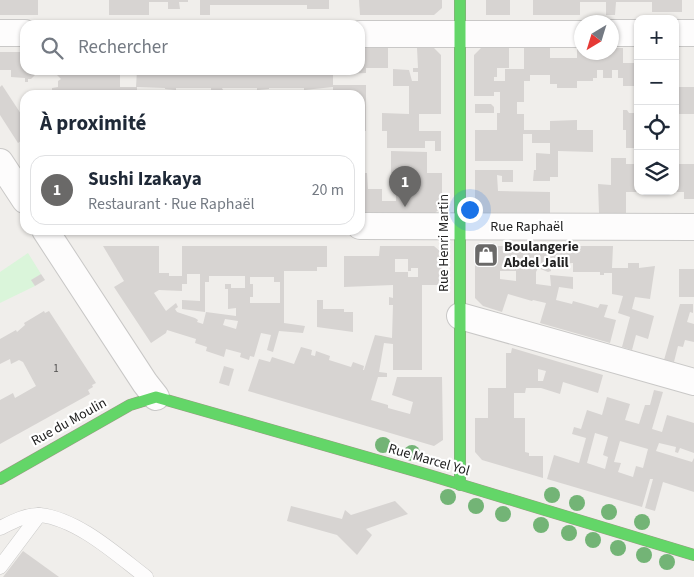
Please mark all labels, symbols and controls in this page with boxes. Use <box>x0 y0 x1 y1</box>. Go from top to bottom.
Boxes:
north arrow <box>574 15 619 60</box>
map controls <box>634 15 679 195</box>
button: + <box>634 15 679 60</box>
search box <box>20 20 365 75</box>
icon: search <box>38 34 66 62</box>
text: Rechercher <box>78 34 168 61</box>
button: − <box>634 60 679 105</box>
button: locate <box>634 105 679 150</box>
text: À proximité <box>40 108 146 138</box>
button: layers <box>634 150 679 195</box>
text: Sushi Izakaya <box>88 166 202 193</box>
pin: 1 <box>389 166 421 207</box>
text: 1 <box>53 179 61 201</box>
text: 20 m <box>312 179 344 201</box>
text: Restaurant · Rue Raphaël <box>88 193 255 215</box>
street label: Rue Henri Martin <box>434 194 454 292</box>
your location <box>457 197 483 223</box>
street label: Rue Raphaël <box>490 217 564 237</box>
place label: Boulangerie Abdel Jalil <box>503 237 579 273</box>
shop icon: Boulangerie Abdel Jalil <box>473 242 499 268</box>
house number: 1 <box>53 361 59 376</box>
street label: Rue du Moulin <box>28 393 110 451</box>
street label: Rue Marcel Yol <box>386 439 473 481</box>

